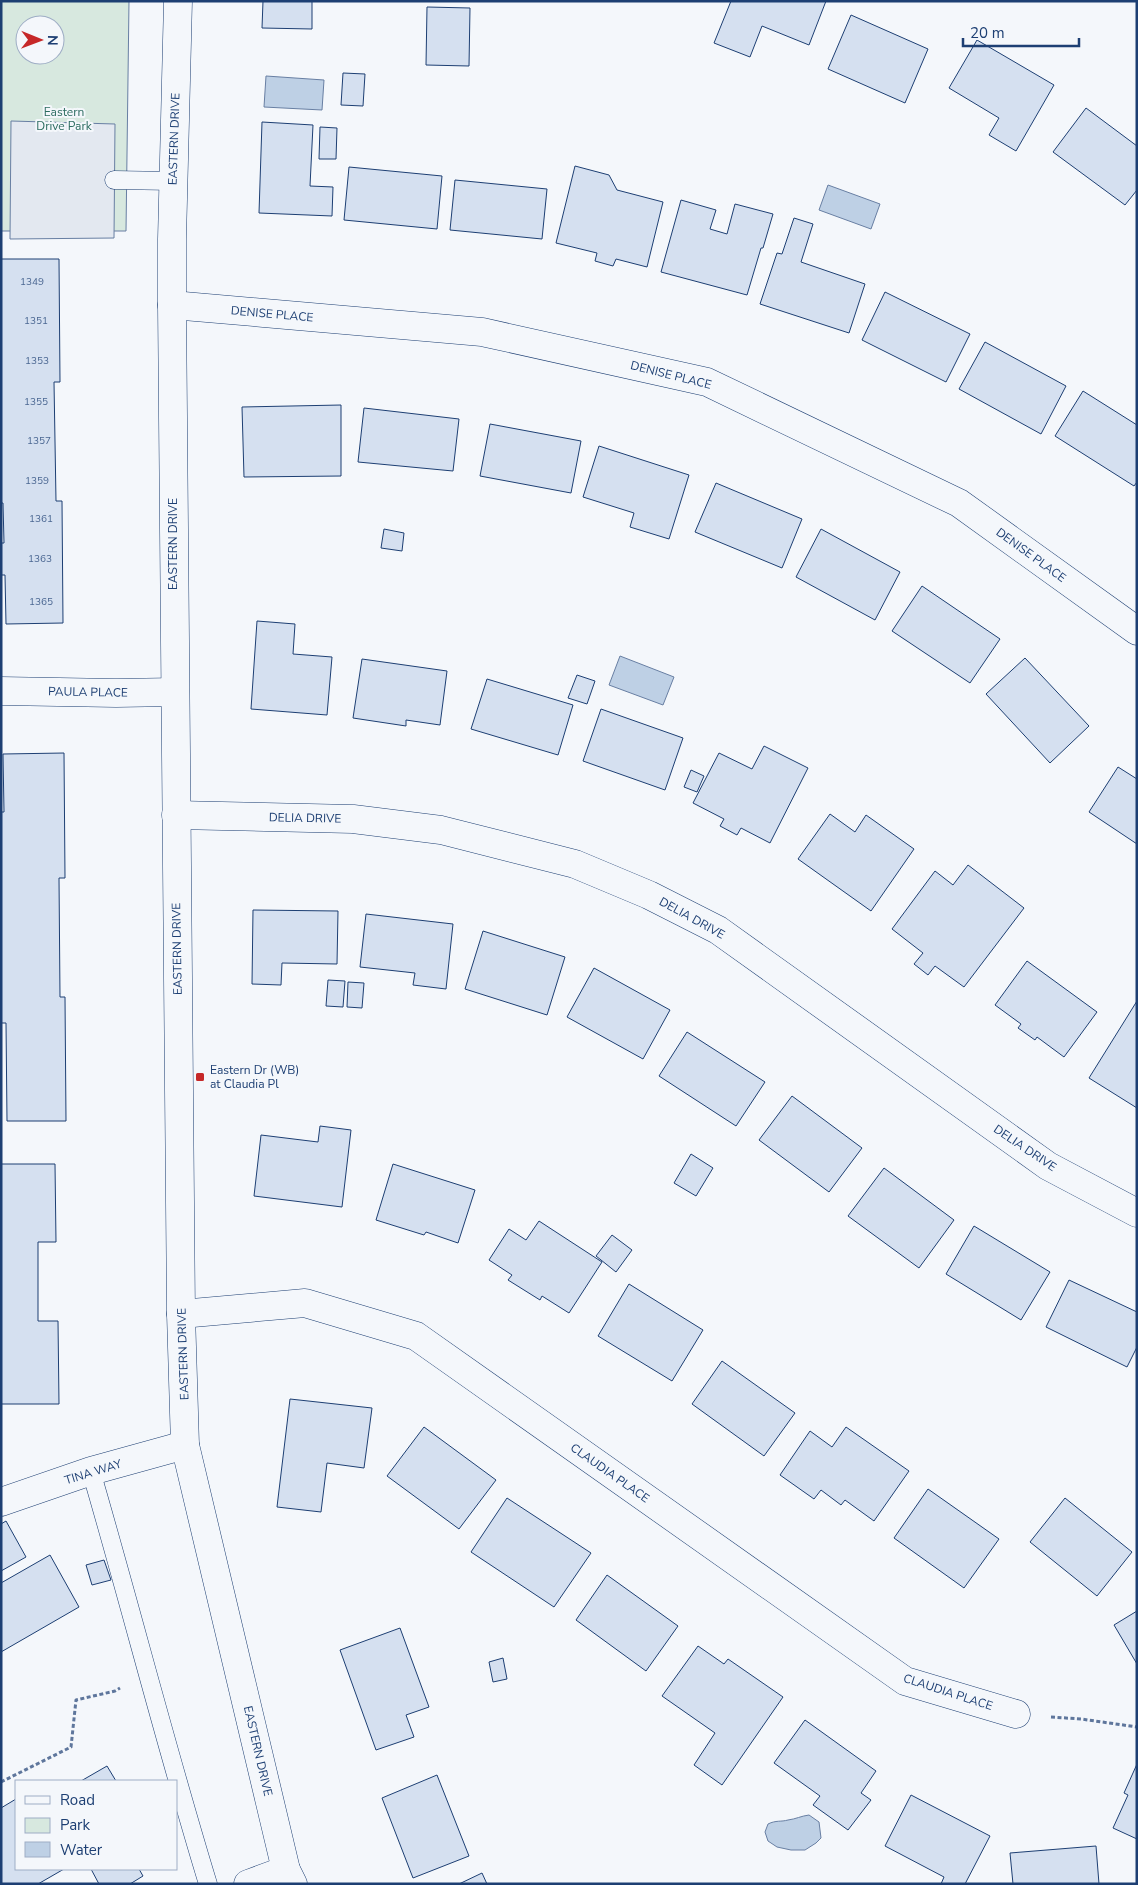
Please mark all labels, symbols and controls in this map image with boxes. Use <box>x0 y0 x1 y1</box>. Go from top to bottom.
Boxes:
north arrow <box>15 15 65 65</box>
scale bar <box>963 15 1079 47</box>
text: 20 m <box>970 23 1005 43</box>
text: N <box>43 35 62 46</box>
street label: EASTERN DRIVE <box>164 93 184 185</box>
park label: Eastern Drive Park <box>36 104 93 134</box>
house number: 1349 <box>20 275 44 289</box>
street label: DENISE PLACE <box>230 302 314 326</box>
house number: 1351 <box>24 314 48 328</box>
house number: 1353 <box>25 354 49 368</box>
street label: DENISE PLACE <box>629 357 713 393</box>
house number: 1355 <box>24 395 48 409</box>
house number: 1357 <box>27 434 51 448</box>
house number: 1359 <box>25 474 49 488</box>
street label: EASTERN DRIVE <box>165 498 181 590</box>
house number: 1361 <box>29 512 53 526</box>
street label: DENISE PLACE <box>993 524 1069 586</box>
house number: 1363 <box>28 552 52 566</box>
house number: 1365 <box>29 595 53 609</box>
street label: PAULA PLACE <box>48 683 128 701</box>
street label: DELIA DRIVE <box>269 809 341 827</box>
street label: DELIA DRIVE <box>656 893 728 943</box>
street label: EASTERN DRIVE <box>168 903 186 995</box>
place label: Eastern Dr (WB) at Claudia Pl <box>210 1062 299 1092</box>
marker: Eastern Dr (WB) at Claudia Pl <box>194 1071 206 1083</box>
street label: DELIA DRIVE <box>990 1121 1060 1175</box>
street label: EASTERN DRIVE <box>173 1308 193 1400</box>
street label: CLAUDIA PLACE <box>567 1440 653 1506</box>
street label: TINA WAY <box>63 1456 124 1488</box>
street label: CLAUDIA PLACE <box>901 1670 995 1714</box>
street label: EASTERN DRIVE <box>240 1704 276 1798</box>
legend <box>15 1780 178 1870</box>
text: Road <box>60 1790 95 1810</box>
text: Park <box>60 1815 90 1835</box>
text: Water <box>60 1840 103 1860</box>

